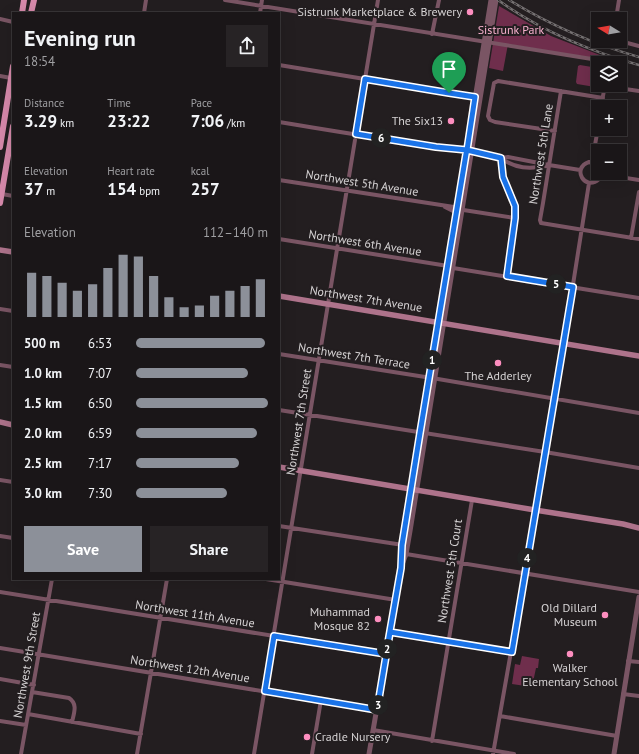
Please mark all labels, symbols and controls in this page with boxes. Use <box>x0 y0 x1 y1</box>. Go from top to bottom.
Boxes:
place label: Sistrunk Marketplace & Brewery <box>297 4 462 19</box>
marker: Sistrunk Marketplace & Brewery <box>465 7 475 17</box>
north arrow <box>591 12 627 48</box>
map controls <box>591 12 627 180</box>
park label: Sistrunk Park <box>478 22 544 37</box>
text: Evening run <box>24 24 136 52</box>
button: share <box>226 25 268 67</box>
pin <box>432 52 466 93</box>
text: 18:54 <box>24 53 55 70</box>
button: layers <box>591 56 627 92</box>
icon: arrive <box>438 58 460 80</box>
text: Distance <box>24 96 64 110</box>
text: Time <box>107 96 131 110</box>
text: Pace <box>191 96 212 110</box>
button: + <box>591 100 627 136</box>
street label: Northwest 5th Lane <box>525 103 556 205</box>
text: 3.29 <box>24 110 57 132</box>
text: 23:22 <box>107 110 150 132</box>
text: 7:06 <box>191 110 224 132</box>
place label: The Six13 <box>392 113 443 128</box>
text: km <box>57 116 74 130</box>
text: /km <box>224 116 245 130</box>
marker: The Six13 <box>446 116 456 126</box>
pin: 6 <box>371 128 391 148</box>
text: 6 <box>378 131 384 145</box>
button: − <box>591 144 627 180</box>
text: Elevation <box>24 164 68 178</box>
text: Heart rate <box>107 164 155 178</box>
text: kcal <box>191 164 209 178</box>
street label: Northwest 5th Avenue <box>305 166 420 199</box>
text: 37 <box>24 178 43 200</box>
text: 154 <box>107 178 136 200</box>
text: 257 <box>191 178 220 200</box>
text: m <box>43 184 55 198</box>
text: bpm <box>136 184 160 198</box>
text: Elevation <box>24 224 76 241</box>
text: 112–140 m <box>203 224 268 241</box>
street label: Northwest 6th Avenue <box>308 226 423 259</box>
pin: 5 <box>546 274 566 294</box>
text: 5 <box>553 277 559 291</box>
street label: Northwest 7th Avenue <box>309 282 423 315</box>
text: 500 m <box>24 335 60 352</box>
text: 6:53 <box>88 335 112 352</box>
street label: Northwest 7th Terrace <box>297 339 411 372</box>
pin: 1 <box>422 350 442 370</box>
text: 1 <box>429 353 435 367</box>
marker: The Adderley <box>493 358 503 368</box>
text: 1.0 km <box>24 365 62 382</box>
text: 7:07 <box>88 365 112 382</box>
street label: Northwest 7th Street <box>283 368 314 476</box>
place label: The Adderley <box>464 368 532 383</box>
text: 1.5 km <box>24 395 62 412</box>
text: 6:50 <box>88 395 112 412</box>
text: 2.0 km <box>24 425 62 442</box>
text: 6:59 <box>88 425 112 442</box>
text: 2.5 km <box>24 455 62 472</box>
text: 7:17 <box>88 455 112 472</box>
text: 3.0 km <box>24 485 62 502</box>
text: 7:30 <box>88 485 112 502</box>
street label: Northwest 5th Court <box>434 518 465 624</box>
button: Save <box>24 526 142 572</box>
button: Share <box>150 526 268 572</box>
pin: 4 <box>517 548 537 568</box>
text: 4 <box>524 551 530 565</box>
street label: Northwest 11th Avenue <box>134 597 256 630</box>
place label: Old Dillard Museum <box>541 600 597 629</box>
place label: Muhammad Mosque 82 <box>310 604 370 633</box>
marker: Old Dillard Museum <box>600 610 610 620</box>
street label: Northwest 9th Street <box>10 611 43 719</box>
marker: Muhammad Mosque 82 <box>373 614 383 624</box>
pin: 2 <box>377 639 397 659</box>
text: 2 <box>384 642 390 656</box>
marker: Walker Elementary School <box>565 649 575 659</box>
street label: Northwest 12th Avenue <box>129 652 251 685</box>
place label: Walker Elementary School <box>522 660 618 689</box>
pin: 3 <box>368 695 388 715</box>
text: 3 <box>375 698 381 712</box>
place label: Cradle Nursery <box>315 729 391 744</box>
marker: Cradle Nursery <box>302 732 312 742</box>

